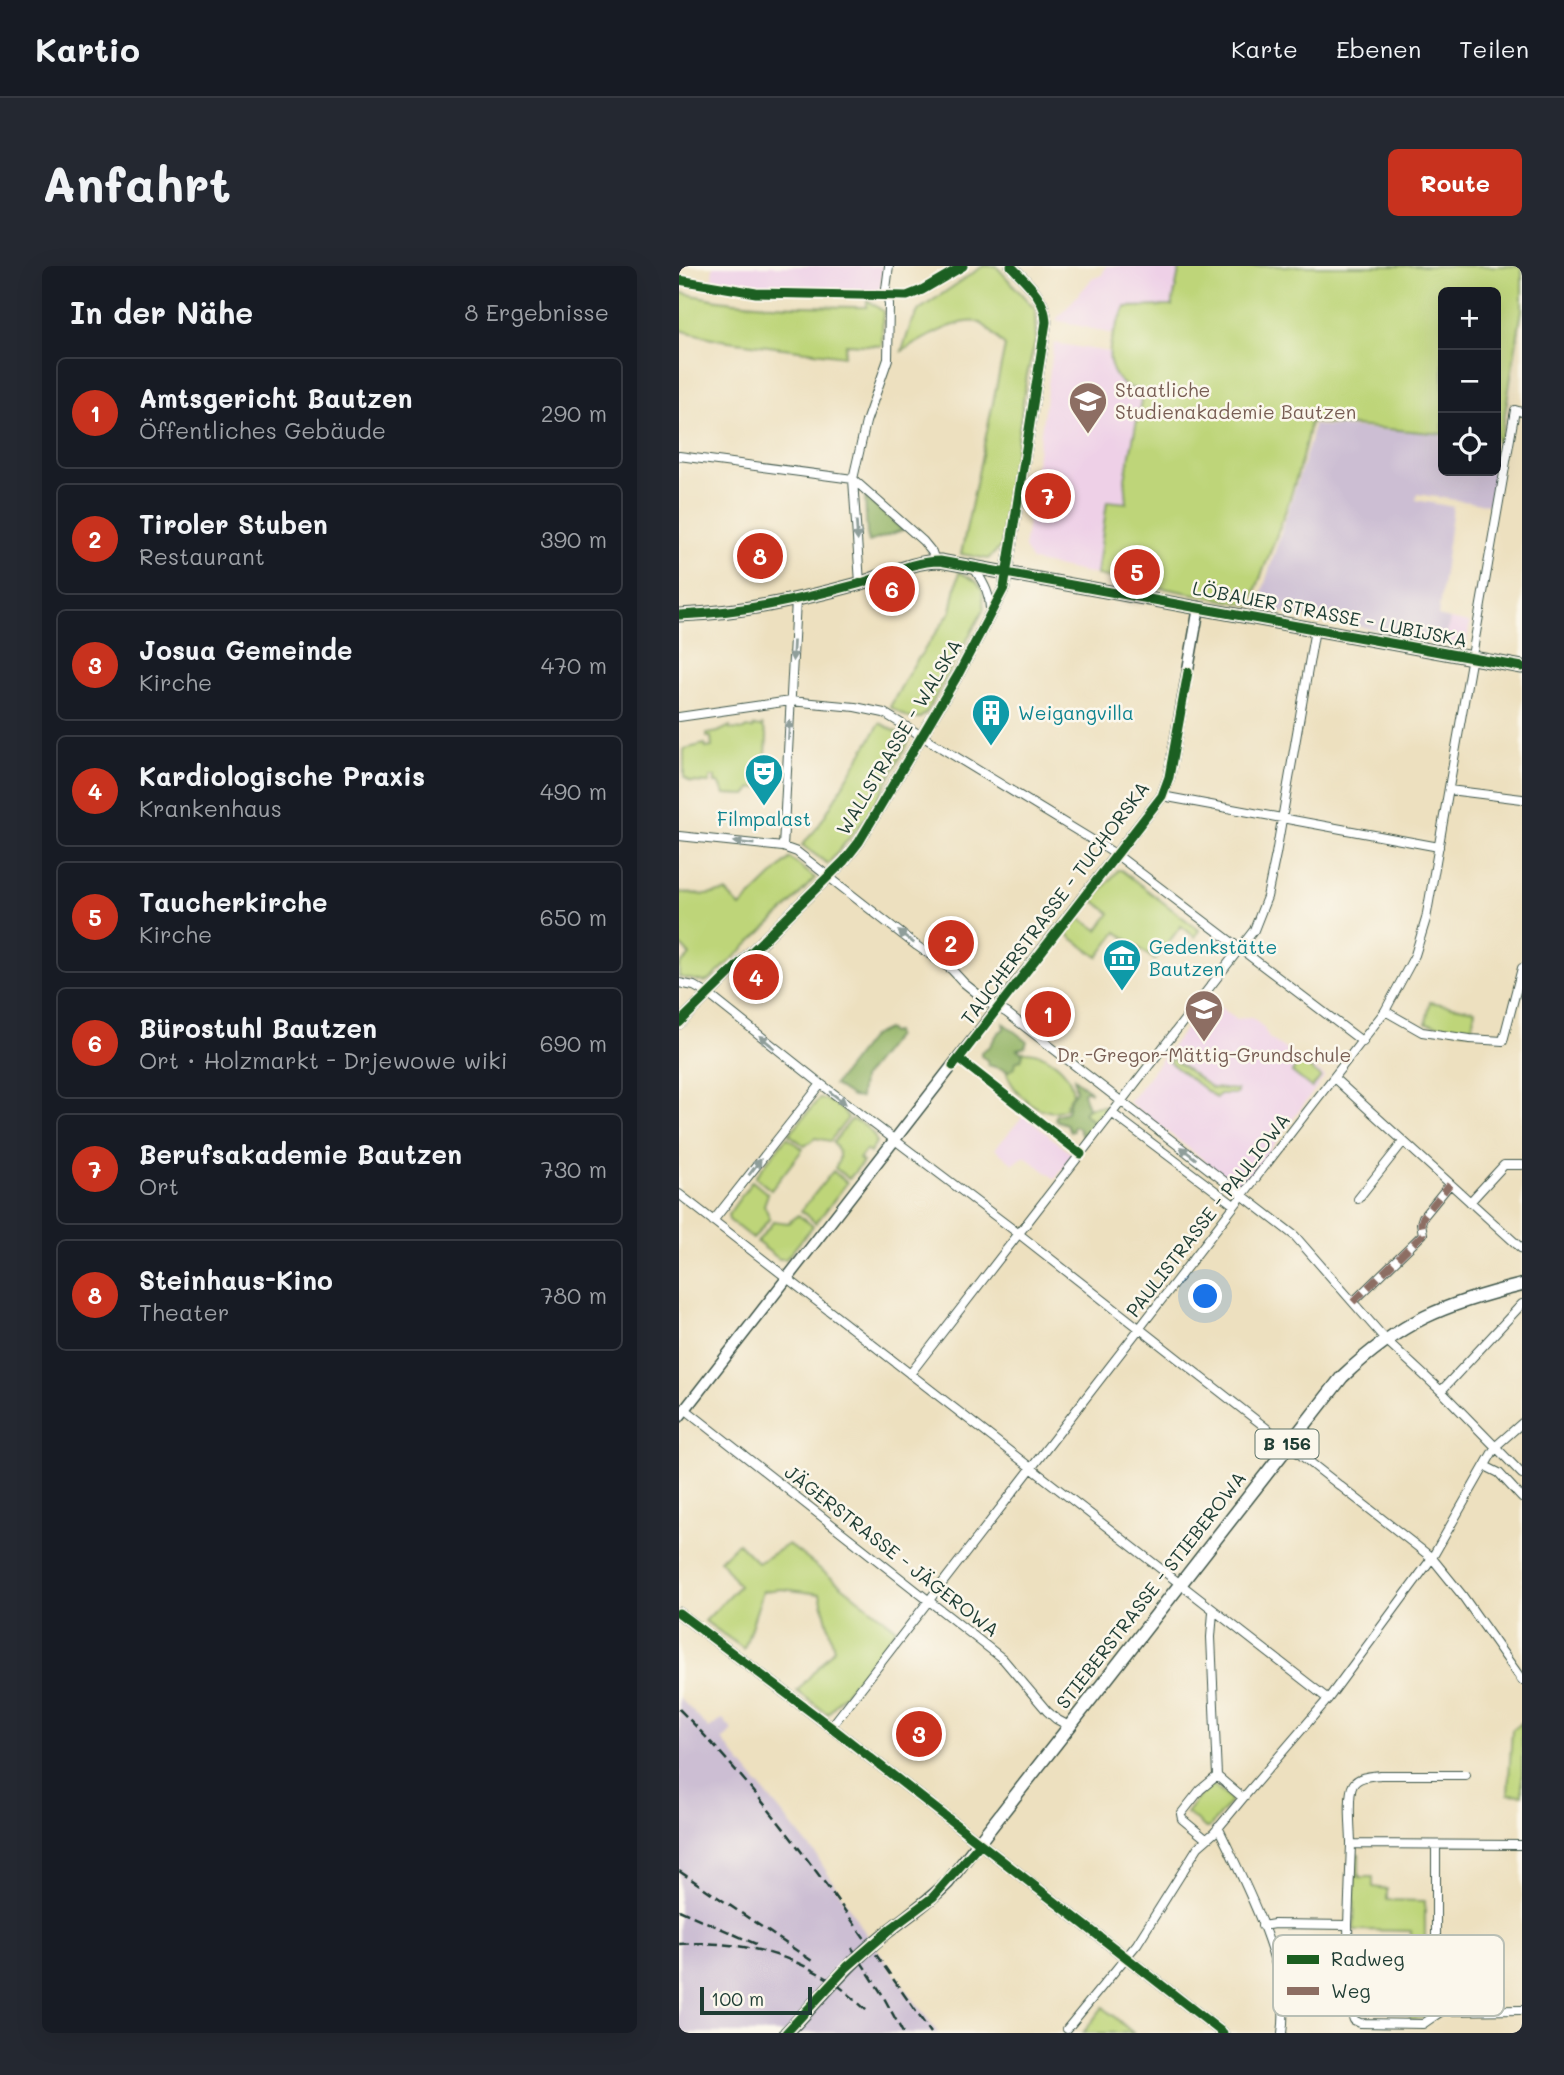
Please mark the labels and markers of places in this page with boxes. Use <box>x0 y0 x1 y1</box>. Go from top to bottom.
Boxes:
place label: Staatliche Studienakademie Bautzen <box>1115 377 1356 424</box>
school or university icon: Staatliche Studienakademie Bautzen <box>1067 380 1109 435</box>
pin: 7 <box>1025 470 1071 522</box>
pin: 8 <box>737 530 783 582</box>
pin: 5 <box>1114 546 1160 598</box>
pin: 6 <box>869 563 915 615</box>
building icon: Weigangvilla <box>970 692 1012 747</box>
place label: Weigangvilla <box>1018 700 1134 725</box>
theatre icon: Filmpalast <box>743 752 785 807</box>
place label: Filmpalast <box>717 806 811 831</box>
pin: 2 <box>928 917 974 969</box>
place label: Gedenkstätte Bautzen <box>1149 934 1277 981</box>
museum icon: Gedenkstätte Bautzen <box>1101 937 1143 992</box>
pin: 4 <box>733 951 779 1003</box>
pin: 1 <box>1025 988 1071 1040</box>
school or university icon: Dr.-Gregor-Mättig-Grundschule <box>1183 988 1225 1043</box>
place label: Dr.-Gregor-Mättig-Grundschule <box>1057 1042 1351 1067</box>
pin: 3 <box>896 1708 942 1760</box>

